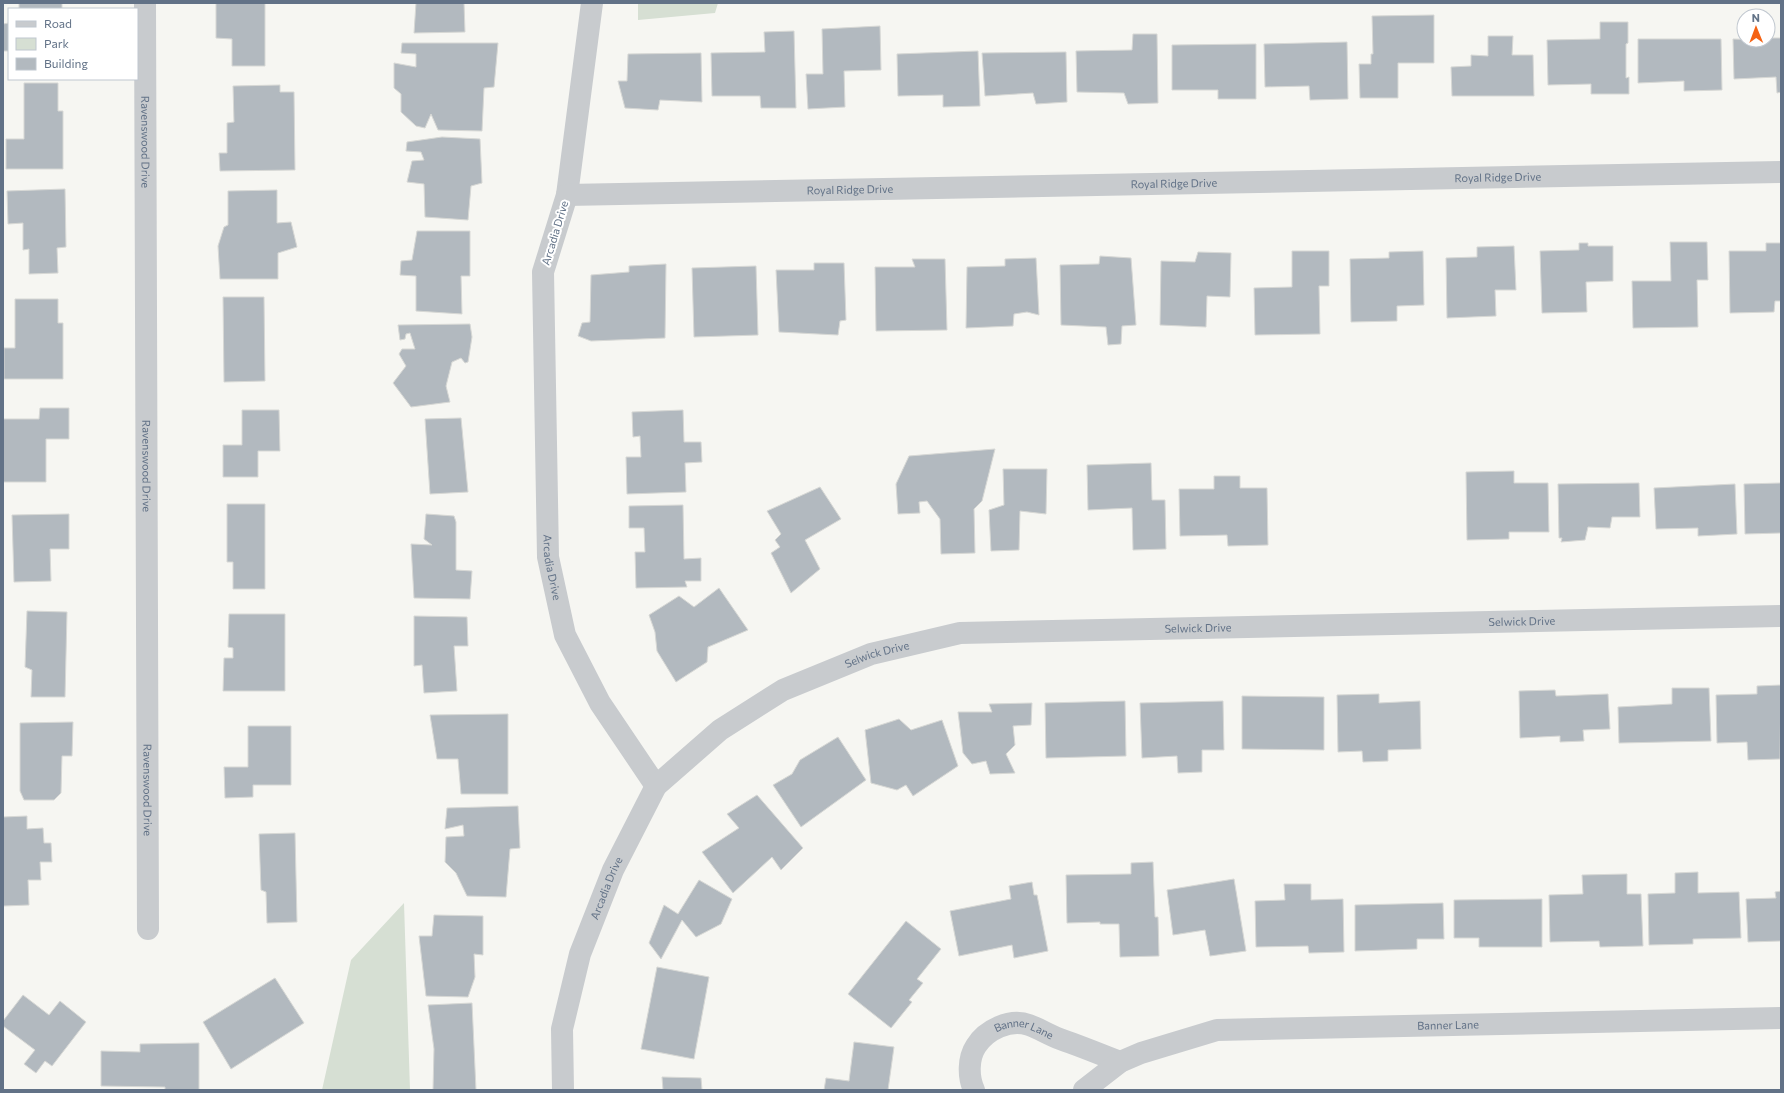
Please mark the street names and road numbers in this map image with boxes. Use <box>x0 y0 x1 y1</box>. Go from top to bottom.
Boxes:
street label: Ravenswood Drive <box>139 96 153 188</box>
street label: Royal Ridge Drive <box>1454 170 1541 184</box>
street label: Royal Ridge Drive <box>1130 176 1217 190</box>
street label: Royal Ridge Drive <box>807 182 894 196</box>
street label: Arcadia Drive <box>539 199 571 267</box>
street label: Ravenswood Drive <box>140 420 154 512</box>
street label: Arcadia Drive <box>542 534 564 601</box>
street label: Selwick Drive <box>1488 614 1556 628</box>
street label: Selwick Drive <box>1164 620 1232 635</box>
street label: Selwick Drive <box>843 638 910 670</box>
street label: Ravenswood Drive <box>141 744 155 836</box>
street label: Arcadia Drive <box>587 854 625 921</box>
street label: Banner Lane <box>992 1016 1056 1042</box>
street label: Banner Lane <box>1417 1017 1479 1032</box>

